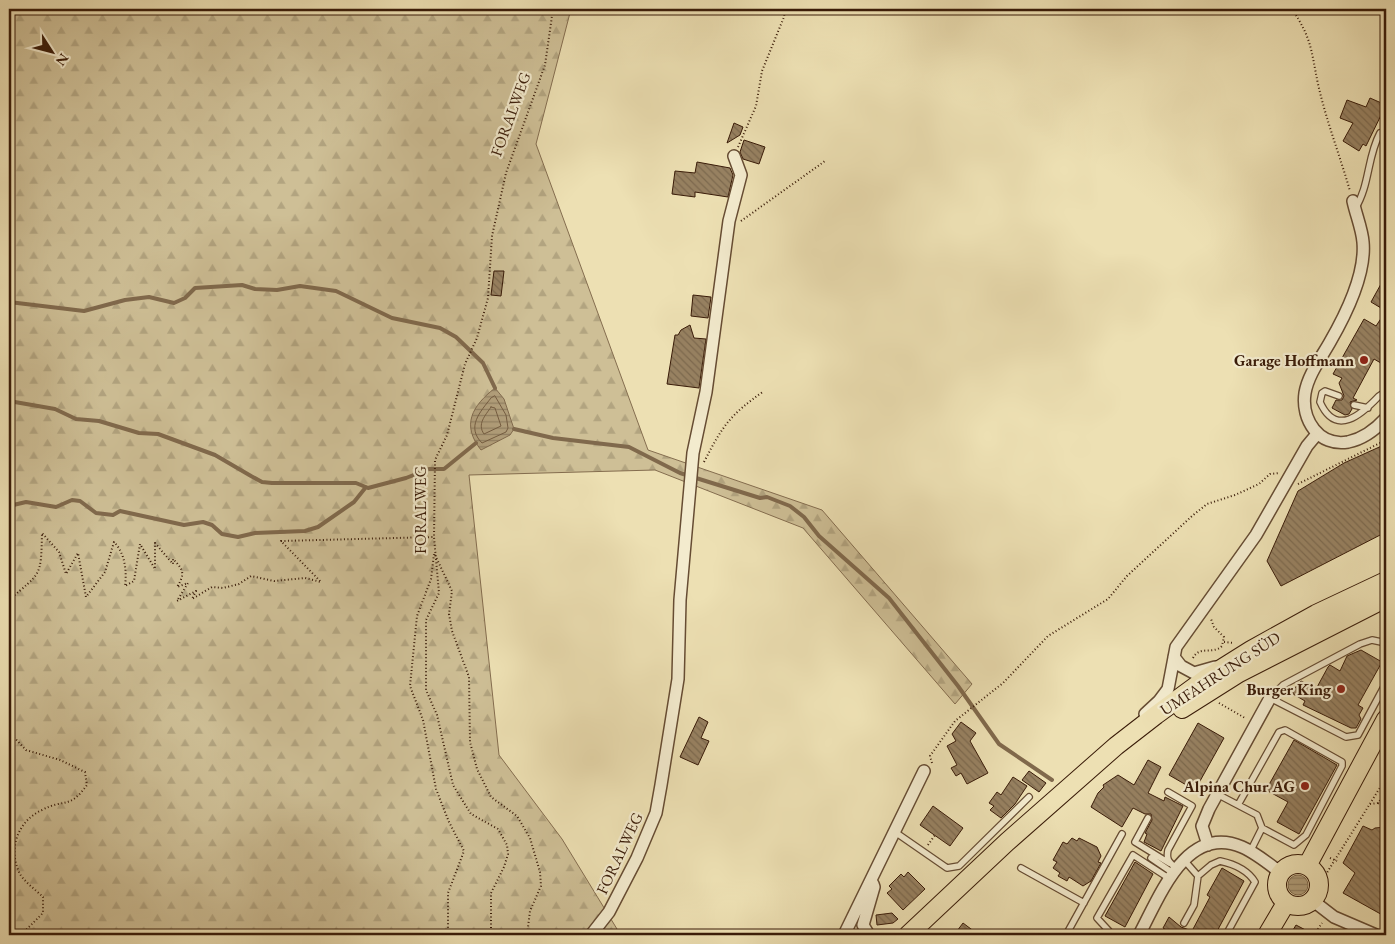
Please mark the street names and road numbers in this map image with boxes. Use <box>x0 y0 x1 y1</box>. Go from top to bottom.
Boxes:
street label: FORALWEG <box>486 69 536 159</box>
street label: FORALWEG <box>410 466 431 554</box>
street label: UMFAHRUNG SÜD <box>1156 627 1284 720</box>
street label: FORALWEG <box>591 809 648 898</box>

